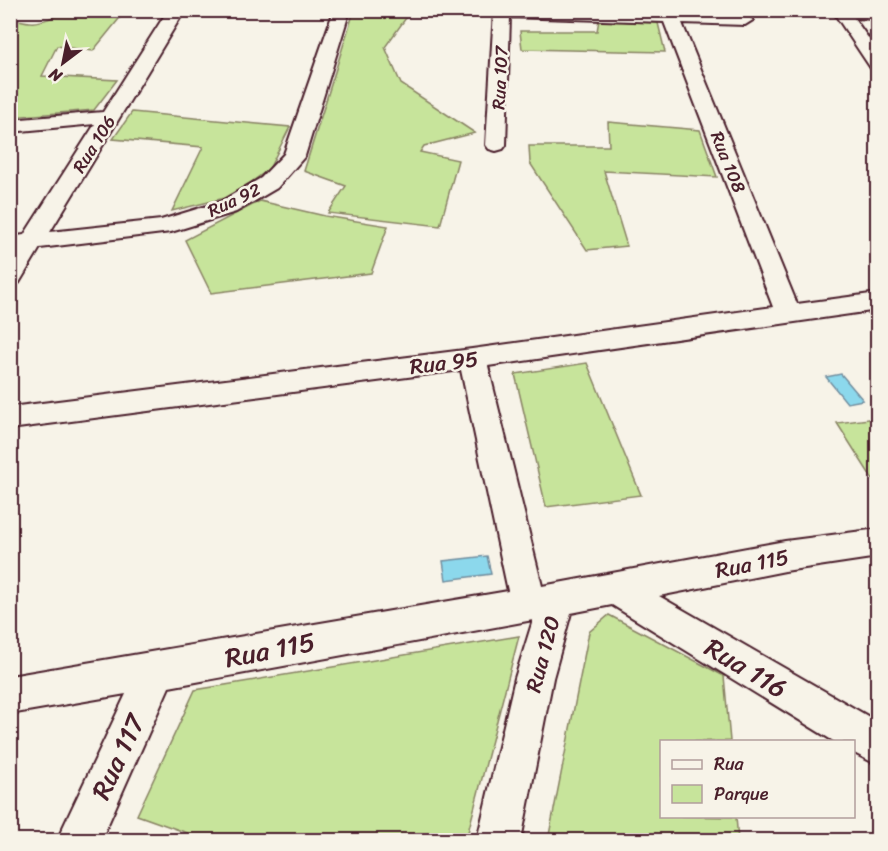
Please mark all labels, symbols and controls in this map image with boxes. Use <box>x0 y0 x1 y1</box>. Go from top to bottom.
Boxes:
north arrow <box>33 33 93 93</box>
street label: Rua 107 <box>482 44 518 111</box>
text: N <box>42 60 69 91</box>
street label: Rua 106 <box>64 109 124 179</box>
street label: Rua 108 <box>701 126 755 198</box>
street label: Rua 92 <box>202 174 266 226</box>
street label: Rua 95 <box>408 339 481 386</box>
street label: Rua 115 <box>712 537 792 590</box>
street label: Rua 120 <box>514 611 571 697</box>
street label: Rua 115 <box>221 618 319 682</box>
street label: Rua 116 <box>695 624 797 712</box>
street label: Rua 117 <box>77 705 159 808</box>
legend <box>660 740 855 818</box>
text: Rua <box>714 748 745 780</box>
text: Parque <box>714 778 769 810</box>

